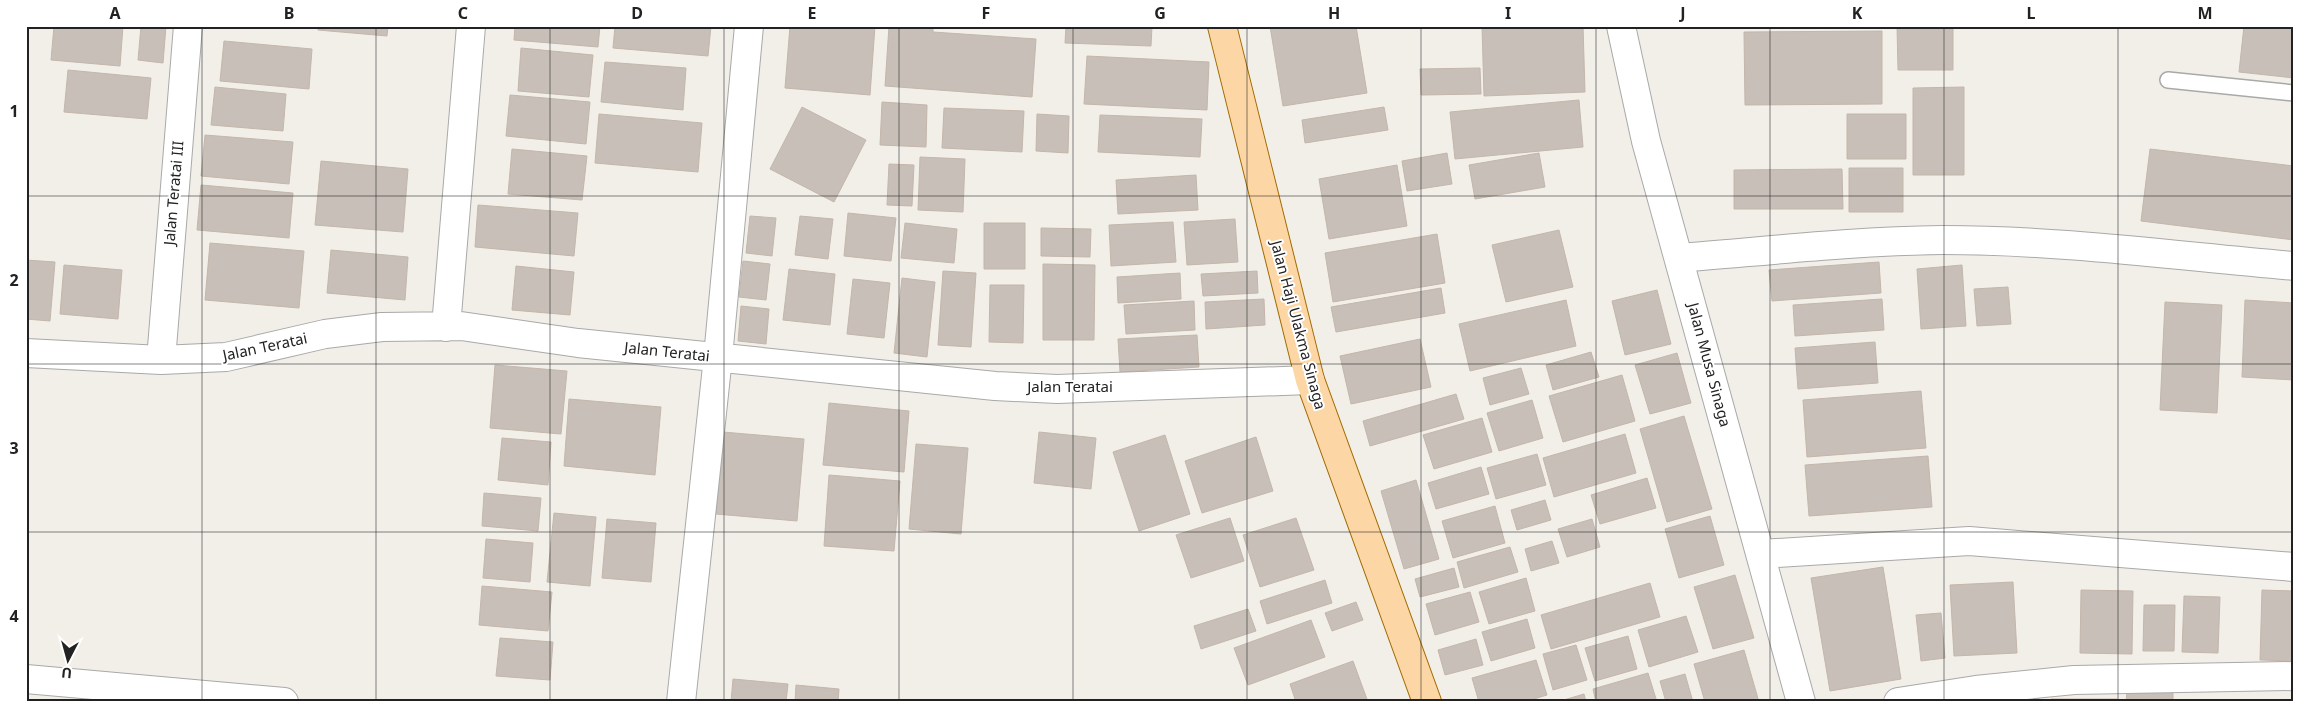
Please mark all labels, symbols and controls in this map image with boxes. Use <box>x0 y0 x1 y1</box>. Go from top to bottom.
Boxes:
text: A <box>109 2 121 24</box>
text: B <box>284 2 294 24</box>
text: C <box>458 2 468 24</box>
text: D <box>631 2 643 24</box>
text: E <box>808 2 817 24</box>
text: F <box>982 2 990 24</box>
text: G <box>1154 2 1166 24</box>
text: H <box>1328 2 1340 24</box>
text: I <box>1505 2 1511 24</box>
text: J <box>1678 2 1686 24</box>
text: K <box>1852 2 1863 24</box>
text: L <box>2027 2 2036 24</box>
text: M <box>2197 2 2213 24</box>
text: 1 <box>9 100 19 122</box>
street label: Jalan Teratai III <box>158 140 188 248</box>
street label: Jalan Haji Ulakma Sinaga <box>1266 236 1331 411</box>
text: 2 <box>9 269 19 291</box>
street label: Jalan Musa Sinaga <box>1683 299 1736 429</box>
street label: Jalan Teratai <box>219 327 309 365</box>
street label: Jalan Teratai <box>621 336 711 365</box>
street label: Jalan Teratai <box>1025 376 1113 396</box>
text: 3 <box>9 437 19 459</box>
text: 4 <box>9 605 19 627</box>
north arrow <box>42 636 92 686</box>
text: U <box>60 663 73 683</box>

